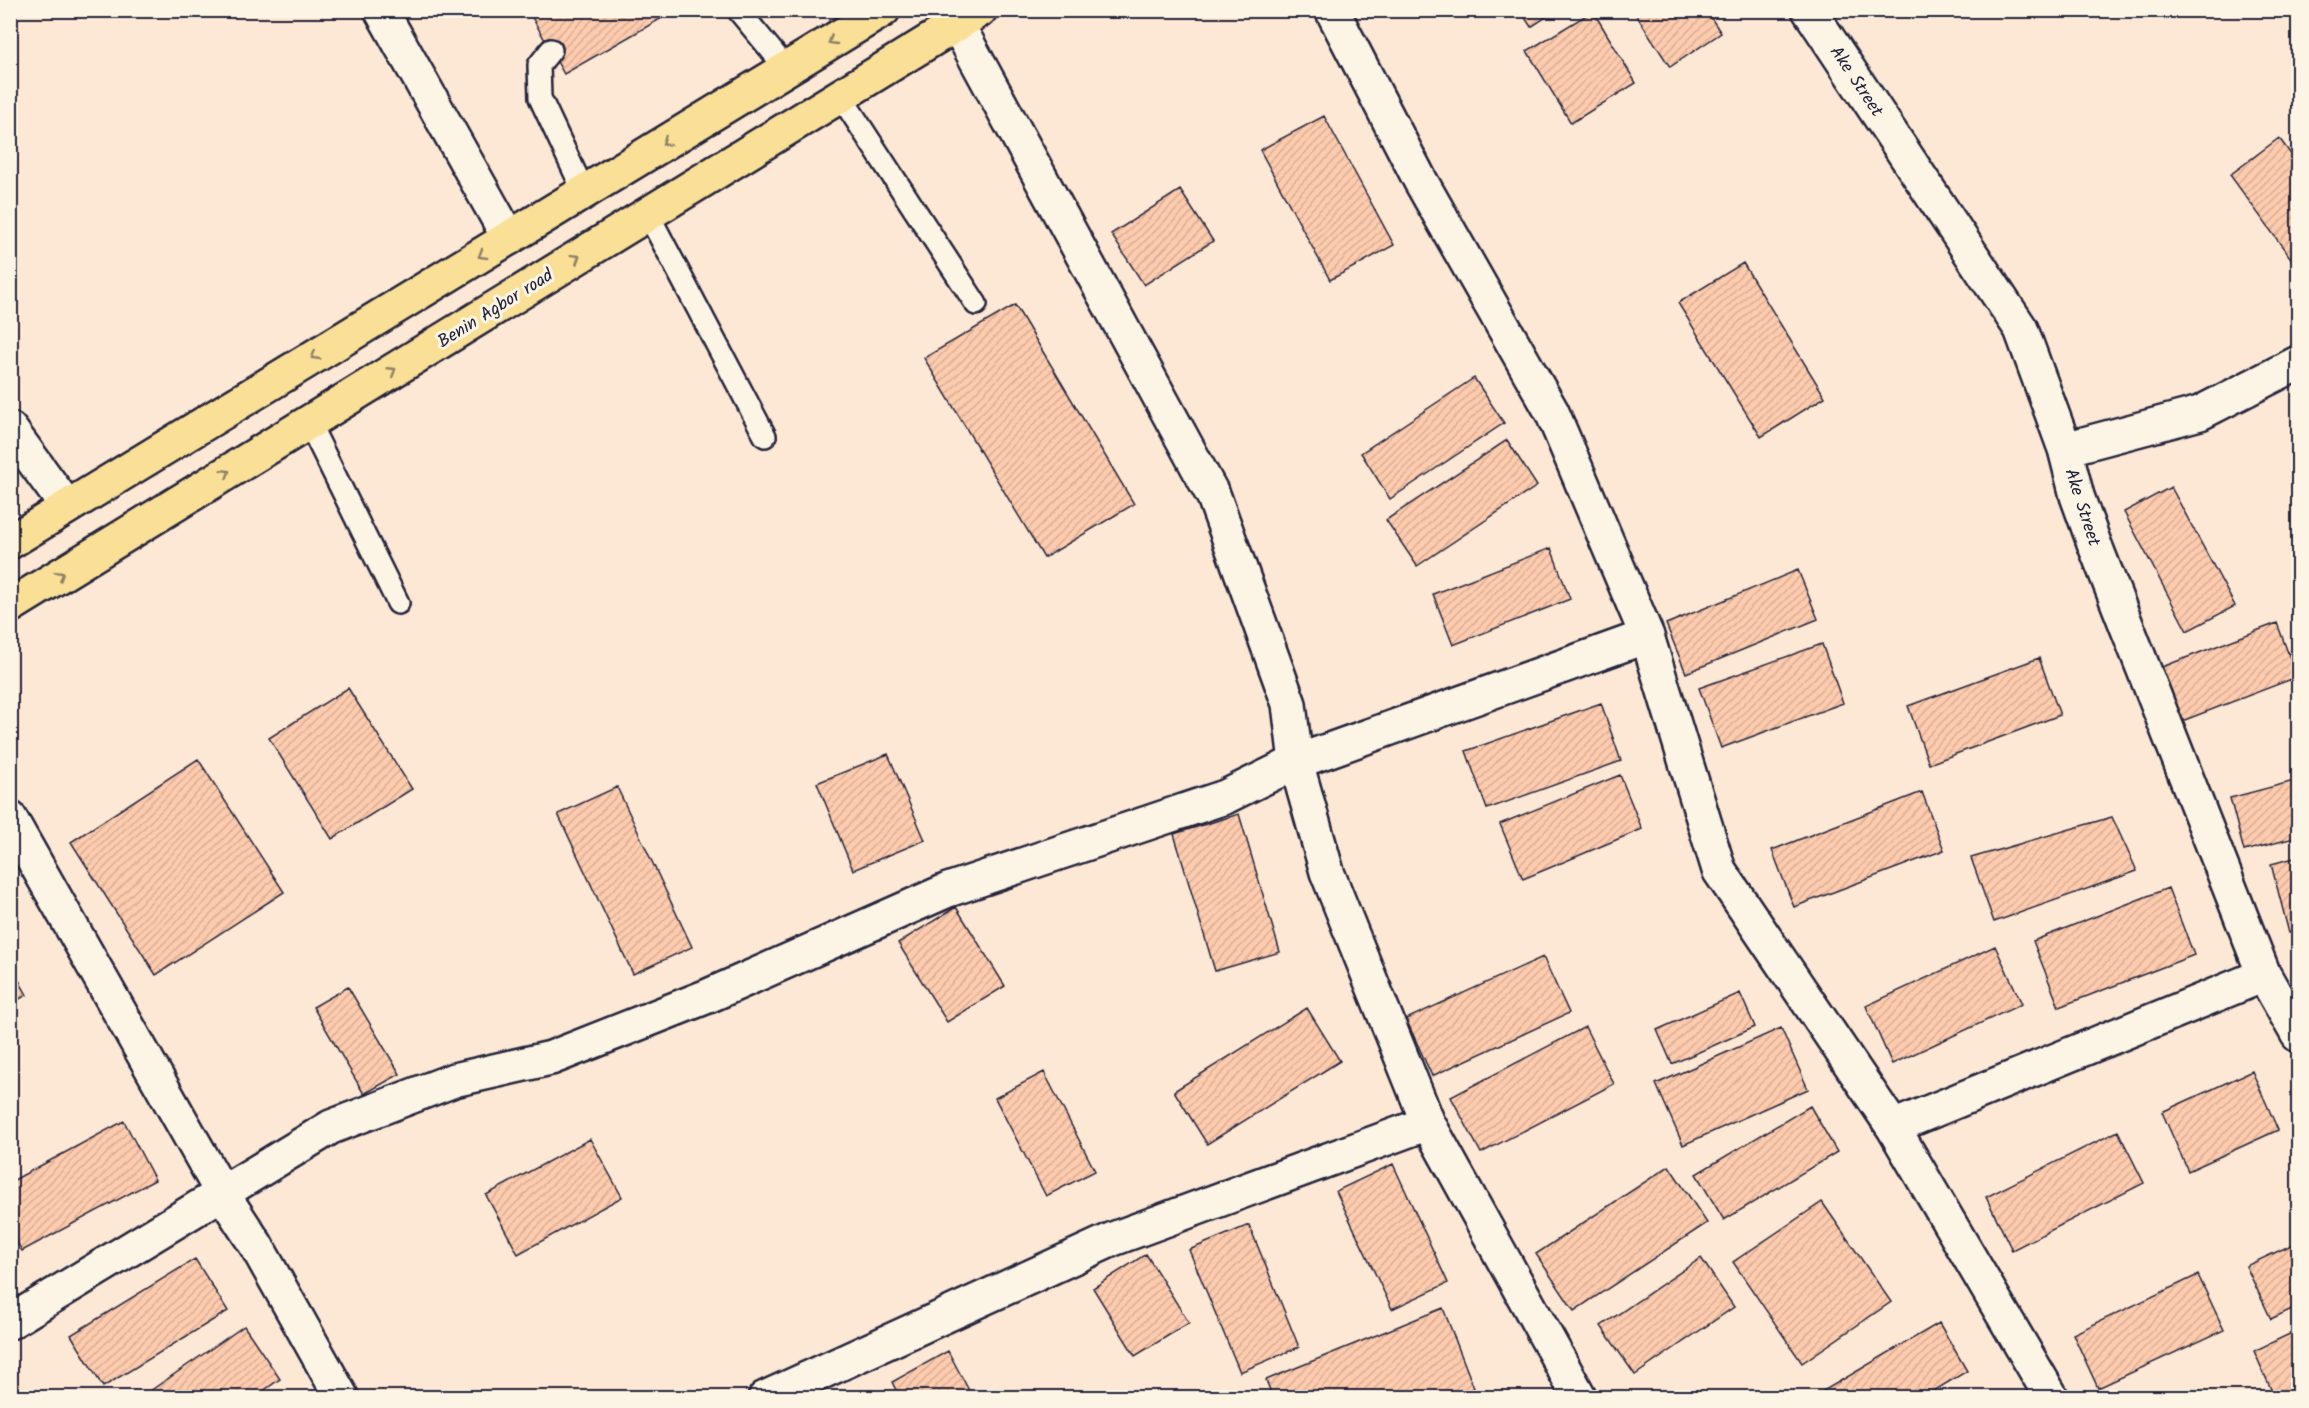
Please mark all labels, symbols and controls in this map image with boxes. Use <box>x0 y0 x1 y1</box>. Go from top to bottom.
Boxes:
one-way arrow <box>828 33 838 45</box>
street label: Ake Street <box>1821 40 1891 124</box>
one-way arrow <box>662 134 672 146</box>
one-way arrow <box>478 247 488 259</box>
one-way arrow <box>570 253 580 265</box>
street label: Benin Agbor road <box>432 261 560 357</box>
one-way arrow <box>311 349 321 360</box>
one-way arrow <box>386 367 397 378</box>
street label: Ake Street <box>2055 465 2108 551</box>
one-way arrow <box>220 469 230 481</box>
one-way arrow <box>54 571 64 583</box>

